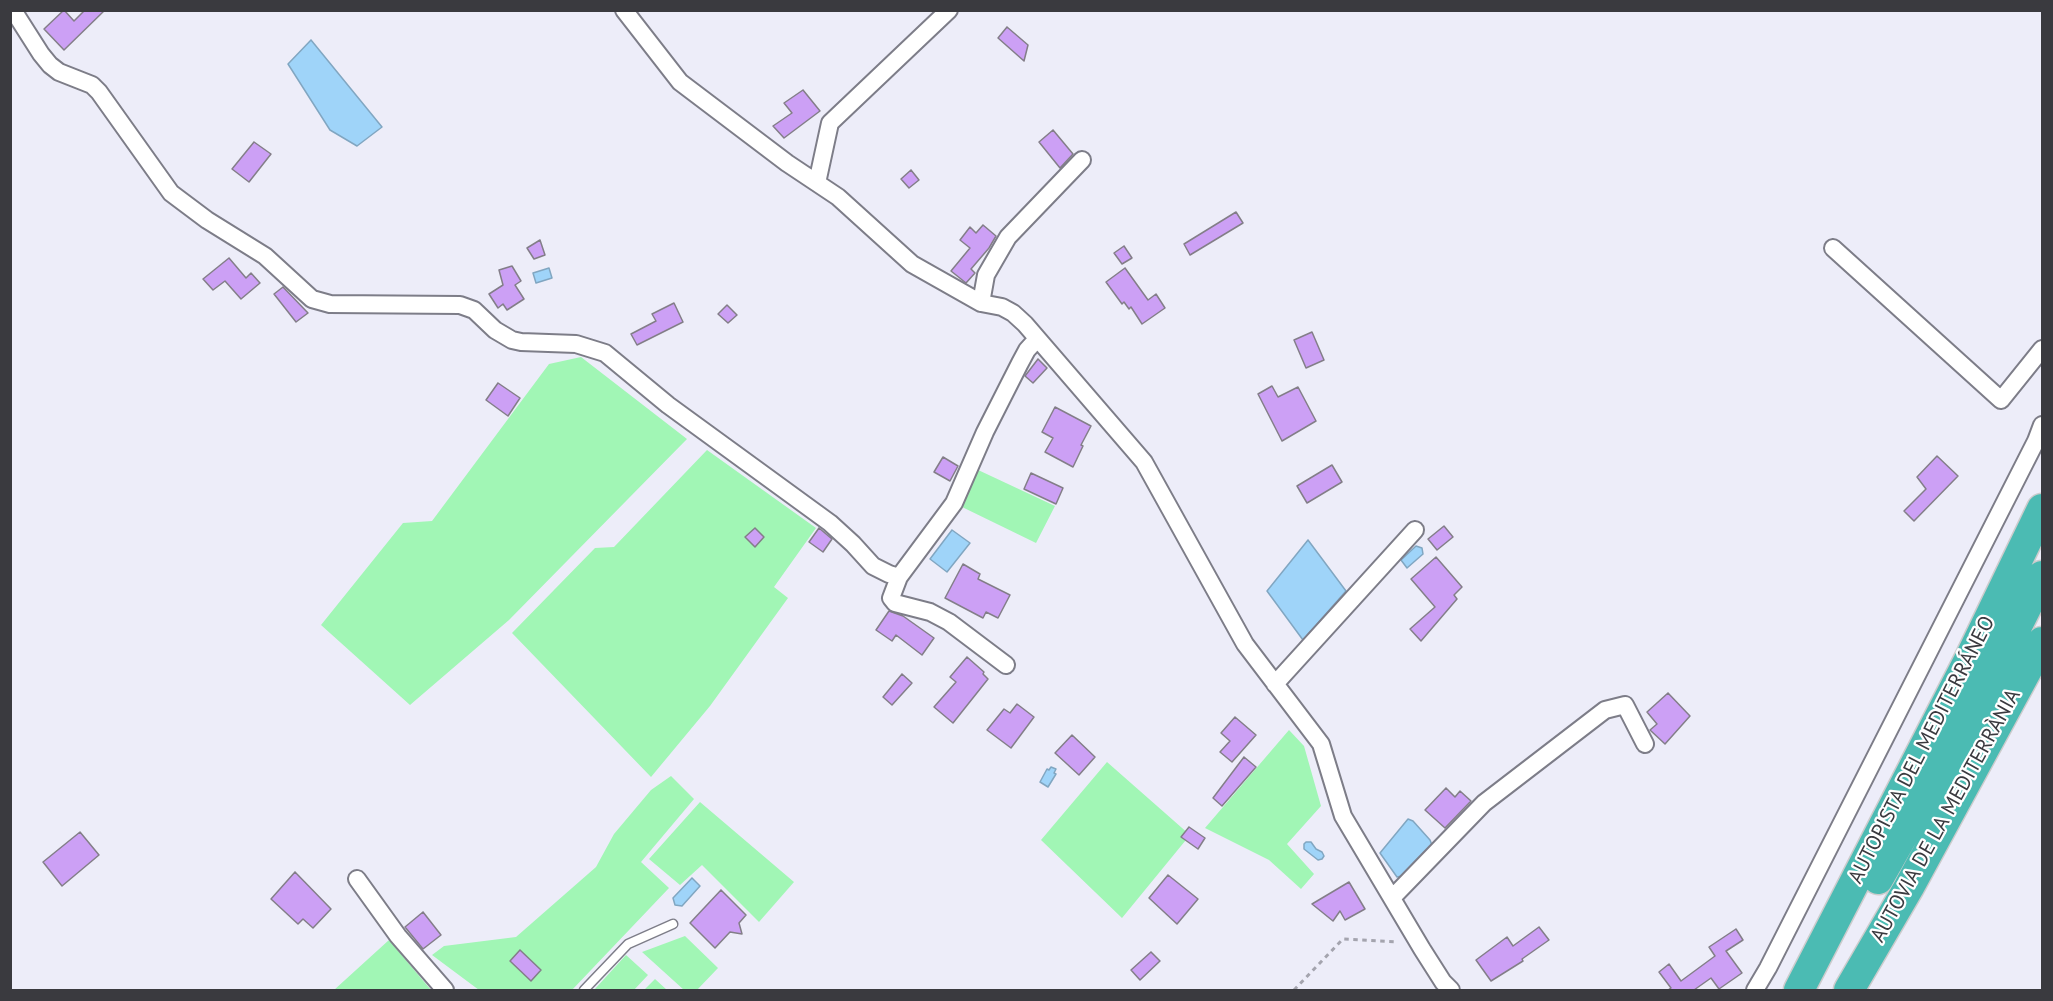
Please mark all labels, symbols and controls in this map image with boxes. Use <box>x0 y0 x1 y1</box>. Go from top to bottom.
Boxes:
street label: AUTOPISTA DEL MEDITERRÁNEO <box>1843 612 2001 888</box>
street label: AUTOVIA DE LA MEDITERRÀNIA <box>1866 685 2026 947</box>

